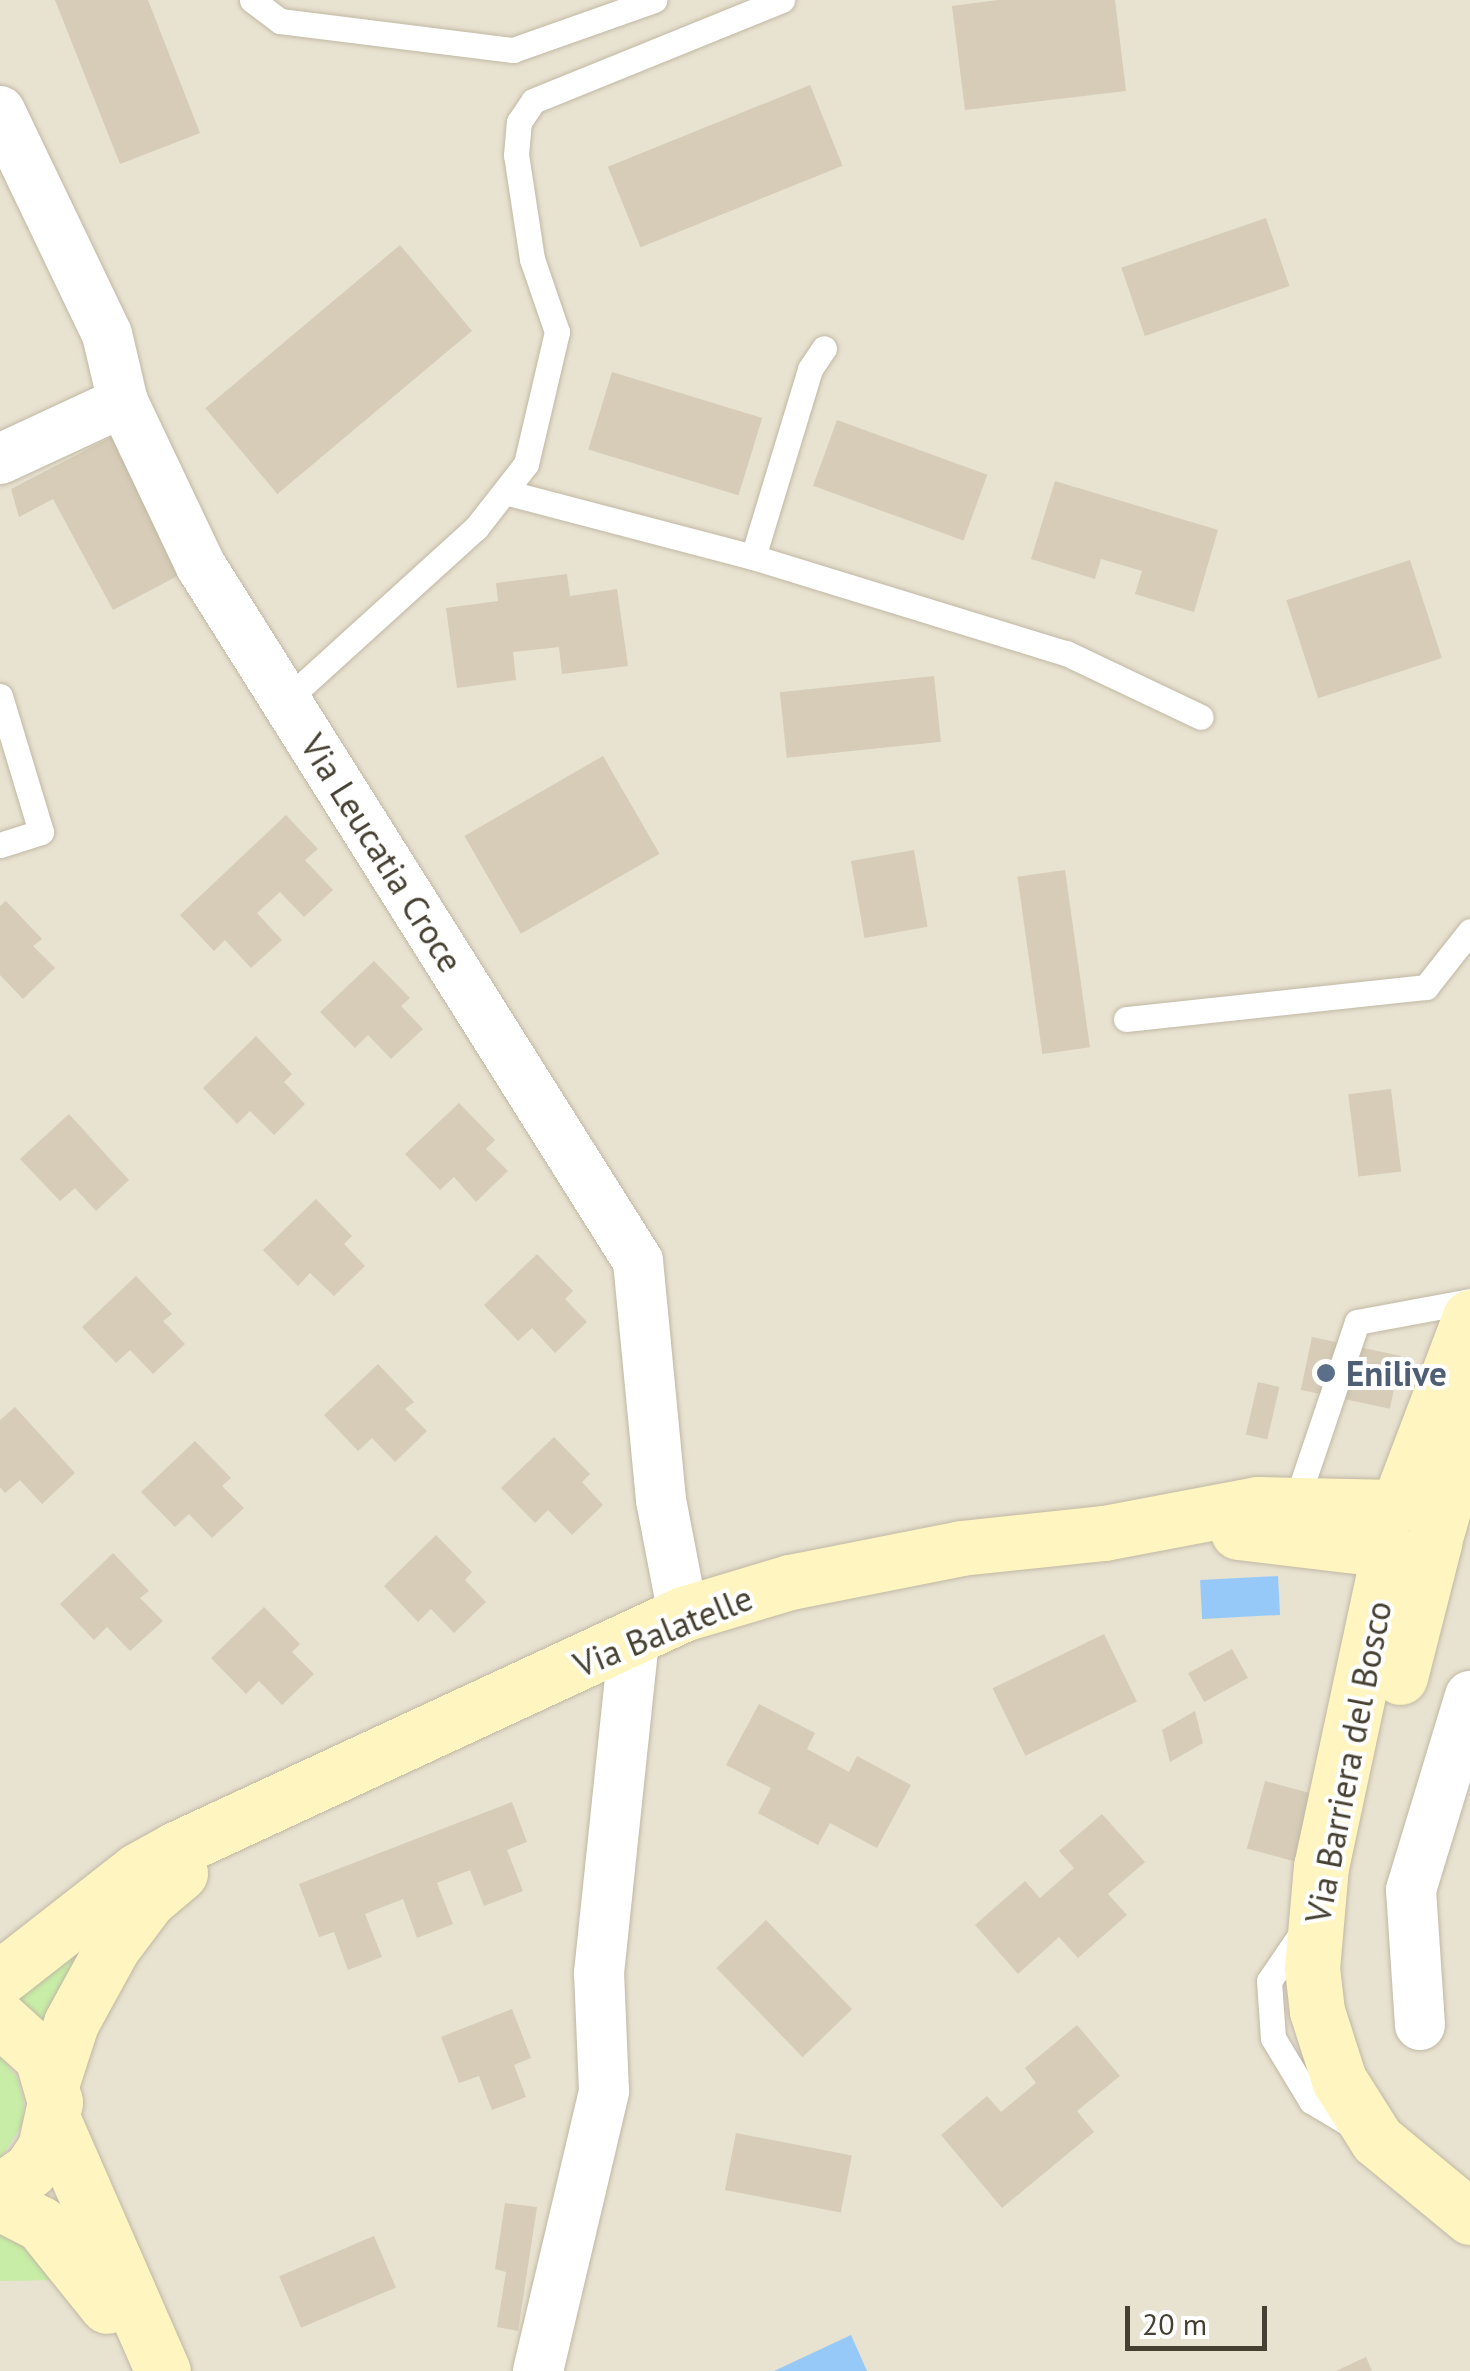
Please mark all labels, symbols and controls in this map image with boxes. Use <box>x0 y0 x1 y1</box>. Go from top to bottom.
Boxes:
street label: Via Leucatia Croce <box>292 726 472 980</box>
place label: Enilive <box>1346 1352 1447 1394</box>
marker: Enilive <box>1315 1362 1337 1384</box>
street label: Via Balatelle <box>568 1576 758 1686</box>
street label: Via Barriera del Bosco <box>1296 1597 1400 1927</box>
scale bar <box>1130 2286 1272 2348</box>
text: 20 m <box>1142 2304 1207 2343</box>

